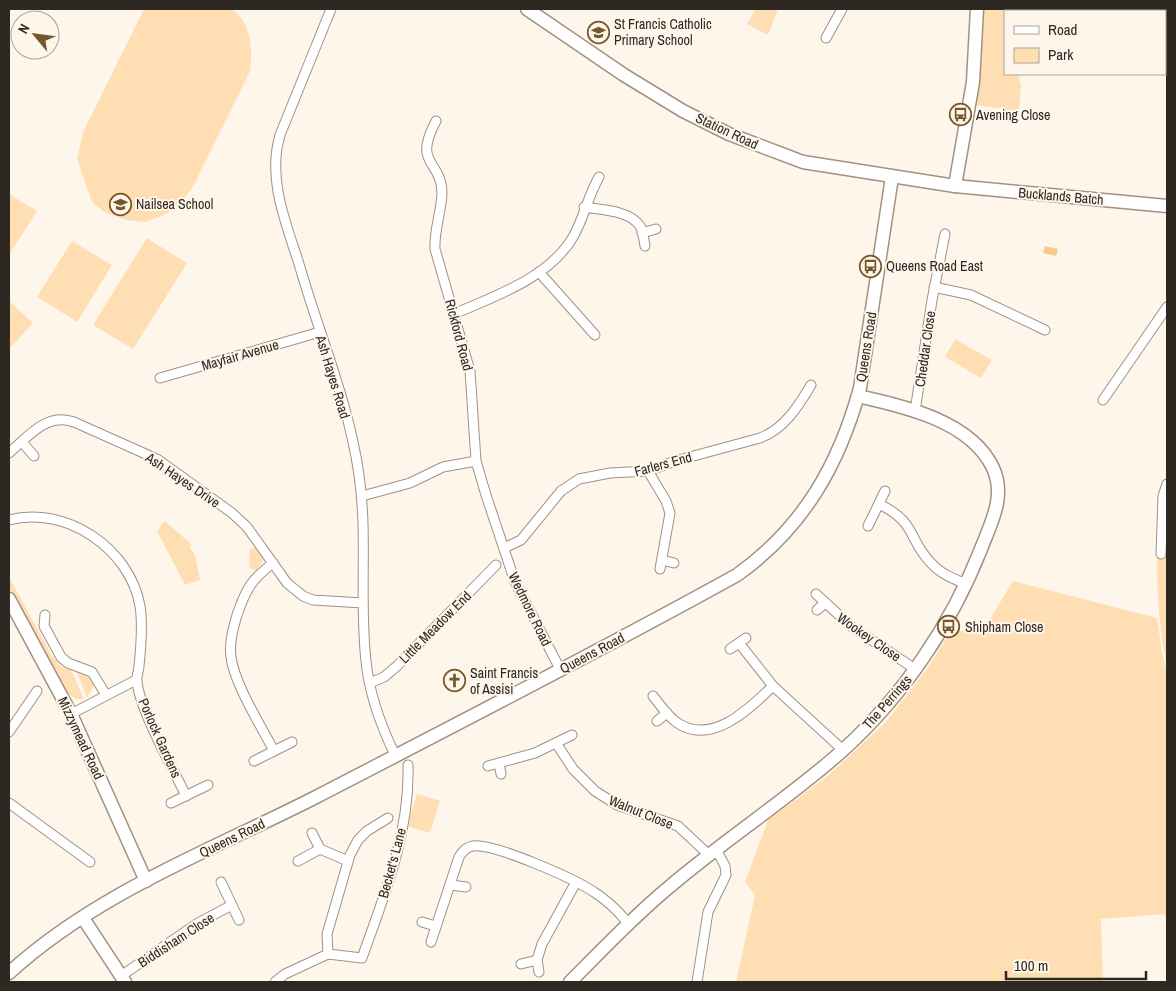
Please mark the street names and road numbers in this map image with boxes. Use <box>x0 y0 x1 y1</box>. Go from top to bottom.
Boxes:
street label: Station Road <box>693 109 761 153</box>
street label: Bucklands Batch <box>1018 183 1104 209</box>
street label: Rickford Road <box>441 297 477 373</box>
street label: Cheddar Close <box>911 310 939 388</box>
street label: Queens Road <box>852 311 880 383</box>
street label: Ash Hayes Road <box>312 332 354 421</box>
street label: Mayfair Avenue <box>199 335 281 375</box>
street label: Ash Hayes Drive <box>141 448 224 512</box>
street label: Farlers End <box>632 448 694 480</box>
street label: Wedmore Road <box>504 569 556 649</box>
street label: Little Meadow End <box>395 587 475 667</box>
street label: Wookey Close <box>834 608 904 666</box>
street label: Queens Road <box>556 628 628 678</box>
street label: The Perrings <box>858 671 916 733</box>
street label: Mizzymead Road <box>54 694 108 782</box>
street label: Porlock Gardens <box>134 695 186 781</box>
street label: Walnut Close <box>606 791 676 833</box>
street label: Queens Road <box>196 814 268 862</box>
street label: Becket's Lane <box>374 826 410 900</box>
street label: Biddisham Close <box>134 909 218 971</box>

